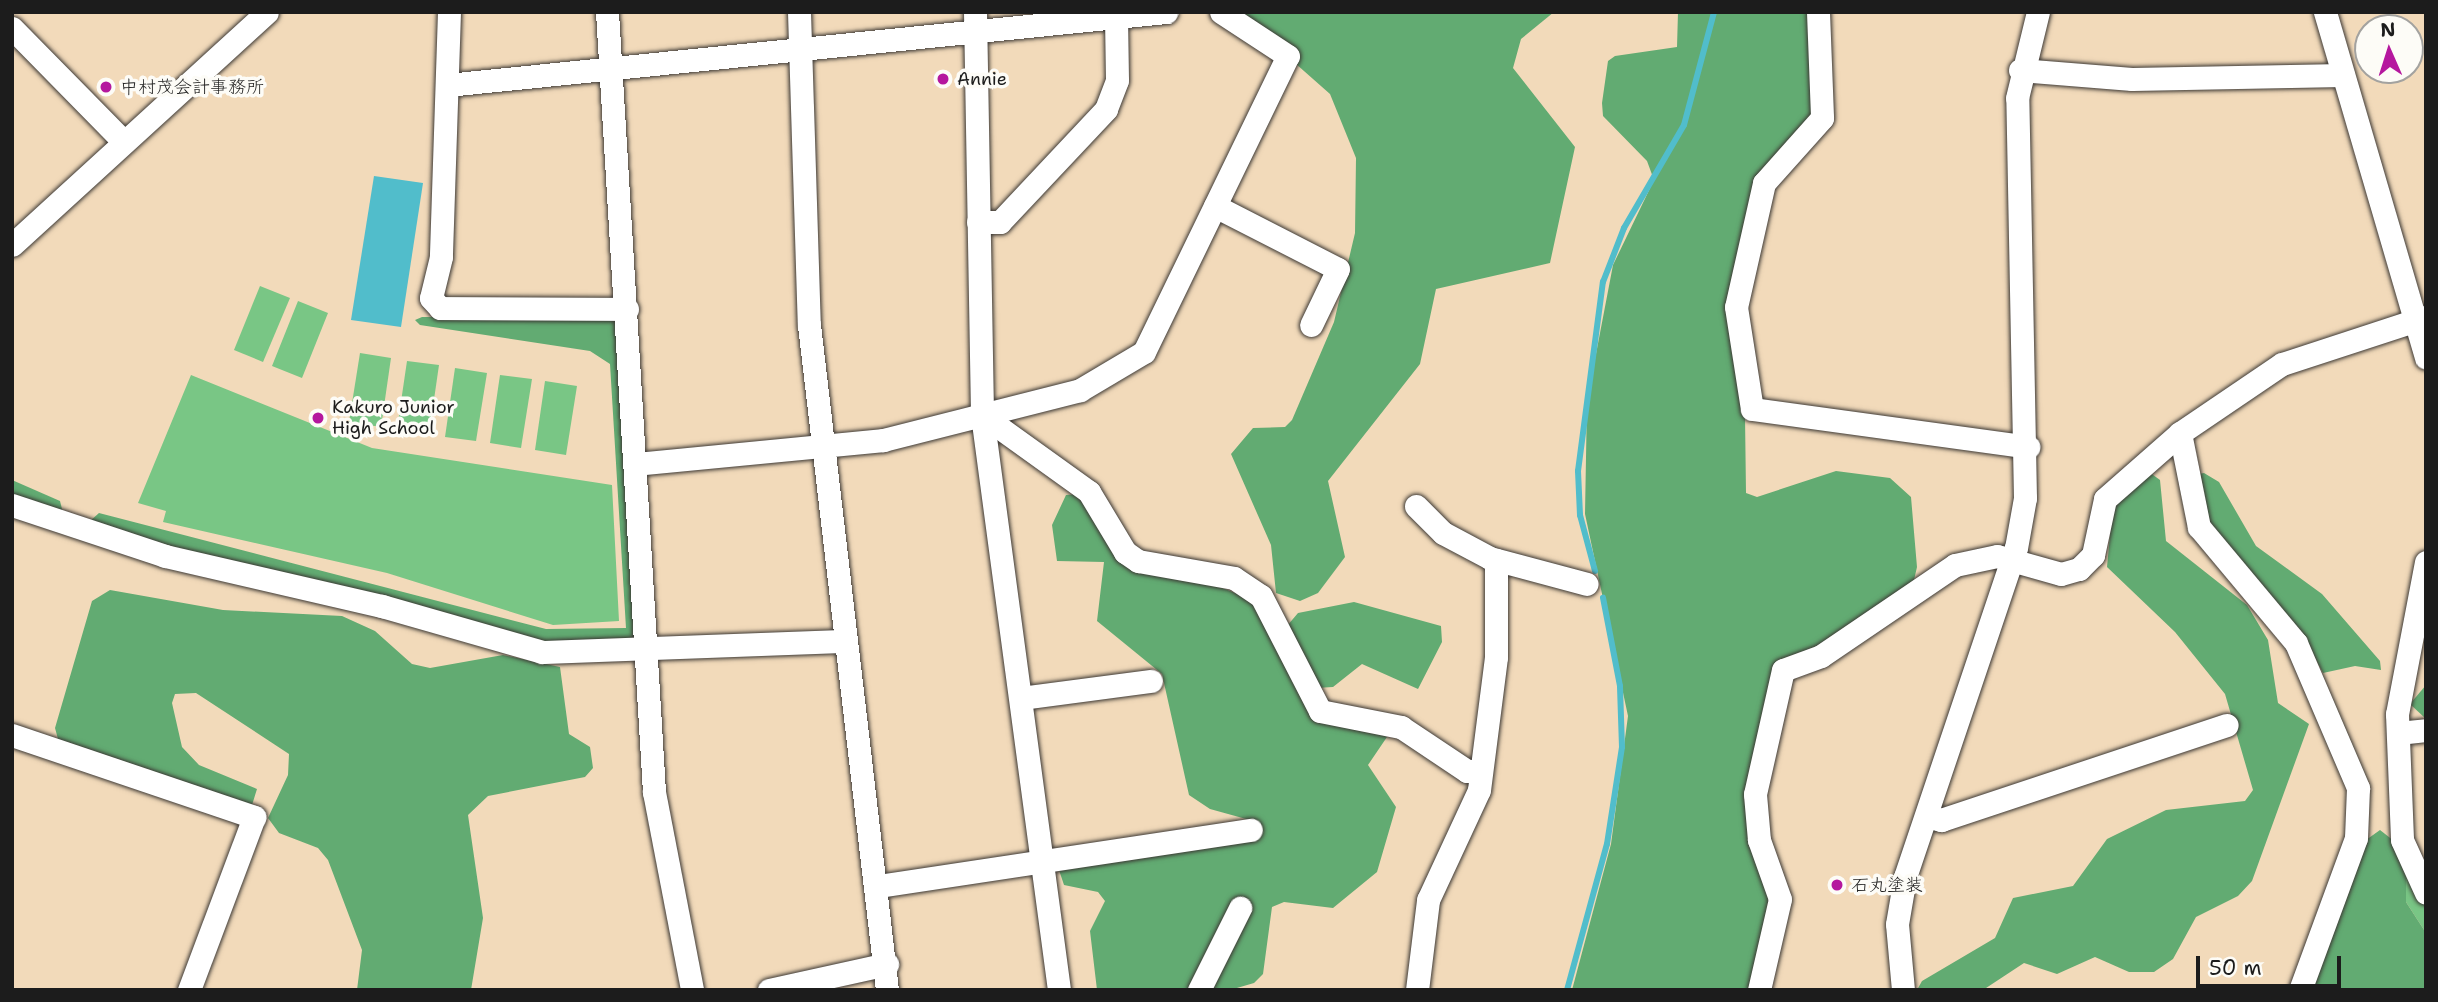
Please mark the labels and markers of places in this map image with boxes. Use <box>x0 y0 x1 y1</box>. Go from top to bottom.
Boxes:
place label: Annie <box>957 68 1007 90</box>
marker: Annie <box>935 71 951 87</box>
place label: 中村茂会計事務所 <box>120 76 264 98</box>
marker: 中村茂会計事務所 <box>98 79 114 95</box>
place label: Kakuro Junior High School <box>332 397 455 440</box>
marker: Kakuro Junior High School <box>310 410 326 426</box>
place label: 石丸塗装 <box>1851 874 1923 896</box>
marker: 石丸塗装 <box>1829 877 1845 893</box>

